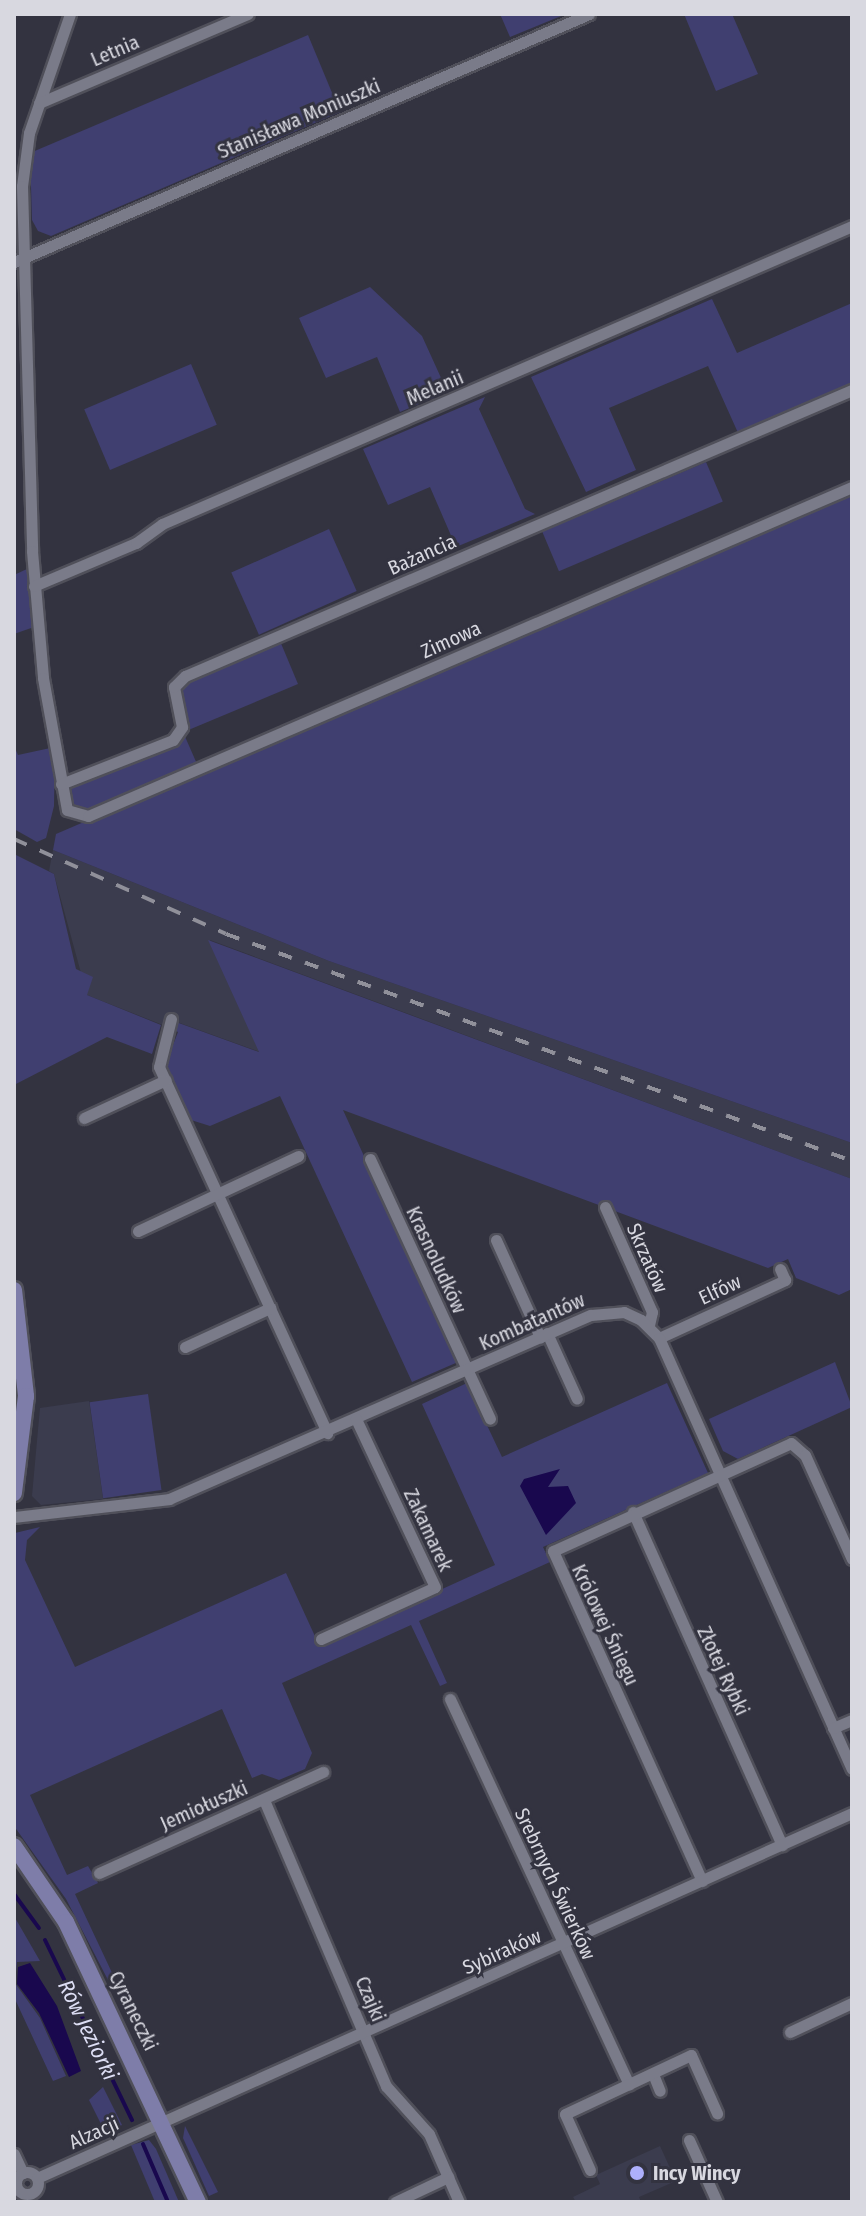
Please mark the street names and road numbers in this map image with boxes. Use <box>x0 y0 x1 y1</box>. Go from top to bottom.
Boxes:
street label: Letnia <box>87 30 143 72</box>
street label: Stanisława Moniuszki <box>214 74 384 164</box>
street label: Melanii <box>403 365 467 411</box>
street label: Bażancia <box>384 529 460 581</box>
street label: Zimowa <box>417 616 485 664</box>
street label: Krasnoludków <box>401 1203 471 1317</box>
street label: Skrzatów <box>621 1220 673 1296</box>
street label: Elfów <box>695 1270 745 1310</box>
street label: Kombatantów <box>475 1288 589 1356</box>
street label: Zakamarek <box>398 1485 458 1575</box>
street label: Królowej Śniegu <box>566 1561 644 1689</box>
street label: Złotej Rybki <box>692 1622 754 1720</box>
street label: Jemiołuszki <box>156 1776 252 1836</box>
street label: Srebrnych Świerków <box>509 1804 601 1964</box>
street label: Sybiraków <box>459 1924 545 1980</box>
street label: Cyraneczki <box>103 1967 163 2055</box>
street label: Czajki <box>350 1973 390 2025</box>
street label: Alzacji <box>65 2111 123 2155</box>

